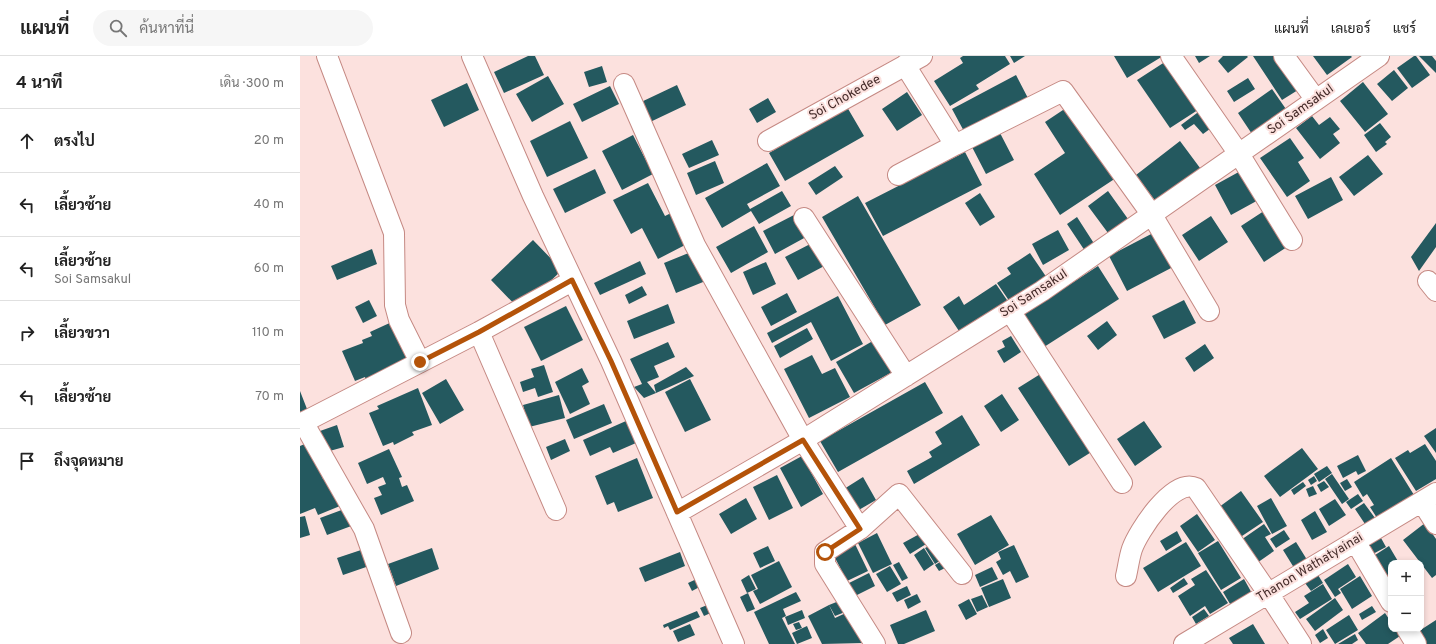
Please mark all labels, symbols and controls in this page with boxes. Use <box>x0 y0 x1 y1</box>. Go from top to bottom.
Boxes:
search box <box>93 10 373 46</box>
text: แผนที่ <box>20 17 69 41</box>
icon: search <box>107 17 129 39</box>
text: ค้นหาที่นี่ <box>139 20 194 39</box>
text: แผนที่ <box>1274 21 1309 38</box>
text: เลเยอร์ <box>1331 21 1371 38</box>
text: แชร์ <box>1393 21 1416 38</box>
street label: Soi Chokedee <box>806 72 884 124</box>
text: 4 นาที <box>16 73 62 95</box>
text: เดิน · 300 m <box>220 76 284 92</box>
street label: Soi Samsakul <box>1265 81 1337 139</box>
icon: ahead <box>16 130 38 152</box>
text: ตรงไป <box>54 133 95 152</box>
text: 20 m <box>254 133 284 149</box>
icon: left <box>16 194 38 216</box>
text: เลี้ยวซ้าย <box>54 197 111 216</box>
text: 40 m <box>254 197 284 213</box>
text: เลี้ยวซ้าย <box>54 253 111 272</box>
icon: left <box>16 258 38 280</box>
text: 60 m <box>254 261 284 277</box>
street label: Soi Samsakul <box>997 266 1071 322</box>
text: Soi Samsakul <box>54 272 131 288</box>
icon: right <box>16 322 38 344</box>
text: เลี้ยวขวา <box>54 325 110 344</box>
text: 110 m <box>252 325 284 341</box>
route end <box>411 353 429 371</box>
icon: left <box>16 386 38 408</box>
text: เลี้ยวซ้าย <box>54 389 111 408</box>
text: 70 m <box>255 389 284 405</box>
icon: arrive <box>16 450 38 472</box>
text: ถึงจุดหมาย <box>54 453 124 472</box>
street label: Thanon Wathatyainai <box>1254 530 1366 606</box>
route start <box>816 543 834 561</box>
map controls <box>1388 560 1424 632</box>
button: + <box>1388 560 1424 596</box>
button: − <box>1388 596 1424 632</box>

